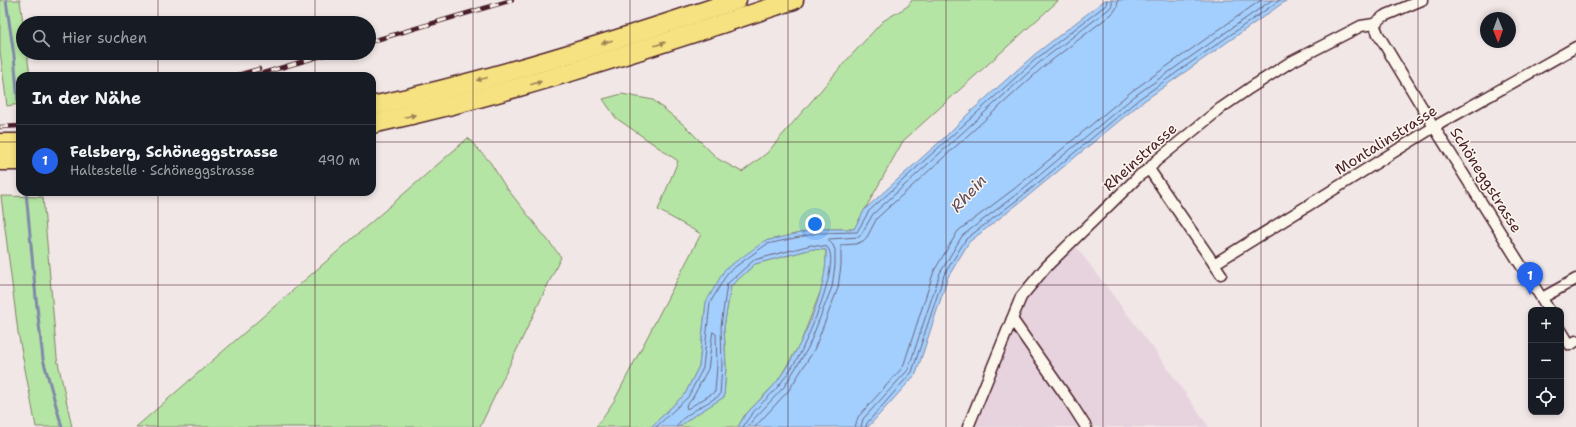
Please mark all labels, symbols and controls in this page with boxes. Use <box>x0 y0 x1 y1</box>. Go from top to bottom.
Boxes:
north arrow <box>1480 12 1516 48</box>
search box <box>16 16 376 60</box>
icon: search <box>30 27 52 49</box>
text: Hier suchen <box>62 28 147 48</box>
one-way arrow <box>600 39 612 45</box>
one-way arrow <box>654 41 666 47</box>
one-way arrow <box>476 76 488 82</box>
one-way arrow <box>530 80 542 86</box>
text: In der Nähe <box>32 87 141 109</box>
street label: Montalinstrasse <box>1331 100 1441 180</box>
one-way arrow <box>404 112 416 118</box>
street label: Rheinstrasse <box>1099 119 1181 195</box>
street label: Schöneggstrasse <box>1446 123 1526 237</box>
text: Felsberg, Schöneggstrasse <box>70 142 278 162</box>
text: 1 <box>42 152 48 169</box>
text: 490 m <box>318 152 360 169</box>
text: Haltestelle · Schöneggstrasse <box>70 162 255 179</box>
water label: Rhein <box>946 170 991 217</box>
your location <box>805 214 825 234</box>
pin: 1 <box>1517 262 1543 295</box>
map controls <box>1528 307 1564 415</box>
button: + <box>1528 307 1564 343</box>
button: − <box>1528 343 1564 379</box>
button: locate <box>1528 379 1564 415</box>

